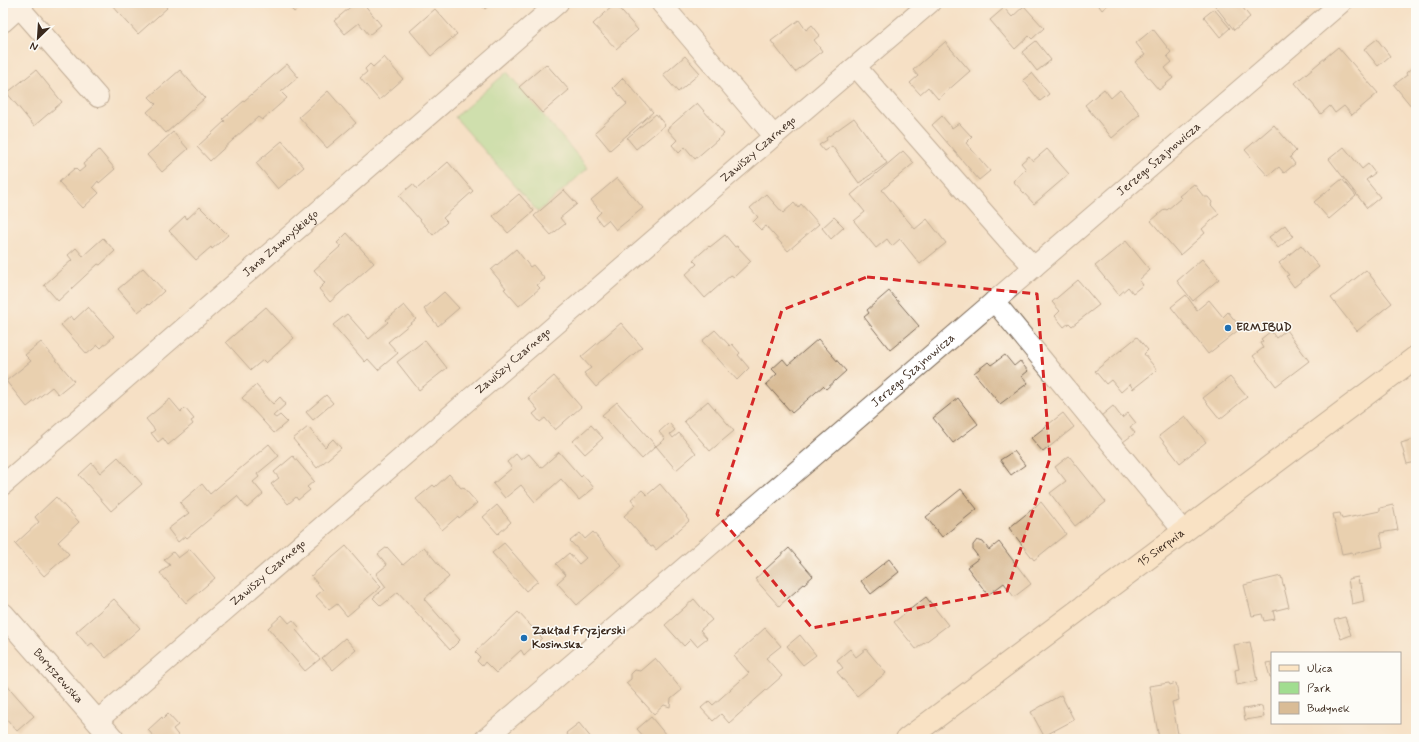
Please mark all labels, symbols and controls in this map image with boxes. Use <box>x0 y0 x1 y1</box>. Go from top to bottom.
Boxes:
north arrow <box>18 18 58 58</box>
text: N <box>28 38 40 54</box>
street label: Zawiszy Czarnego <box>717 112 800 187</box>
street label: Jerzego Szajnowicza <box>1114 119 1204 200</box>
street label: Jana Zamoyskiego <box>240 206 322 281</box>
place label: ERMIBUD <box>1236 320 1292 336</box>
marker: ERMIBUD <box>1223 323 1233 333</box>
street label: Zawiszy Czarnego <box>472 324 555 399</box>
street label: Jerzego Szajnowicza <box>868 330 959 411</box>
street label: 15 Sierpnia <box>1135 525 1188 571</box>
street label: Zawiszy Czarnego <box>227 536 309 610</box>
place label: Zakład Fryzjerski Kosinska <box>532 623 626 653</box>
marker: Zakład Fryzjerski Kosinska <box>519 633 529 643</box>
street label: Boryszewska <box>29 645 86 707</box>
legend <box>1271 652 1401 724</box>
text: Ulica <box>1307 661 1333 677</box>
text: Park <box>1307 681 1331 697</box>
text: Budynek <box>1307 701 1350 717</box>

